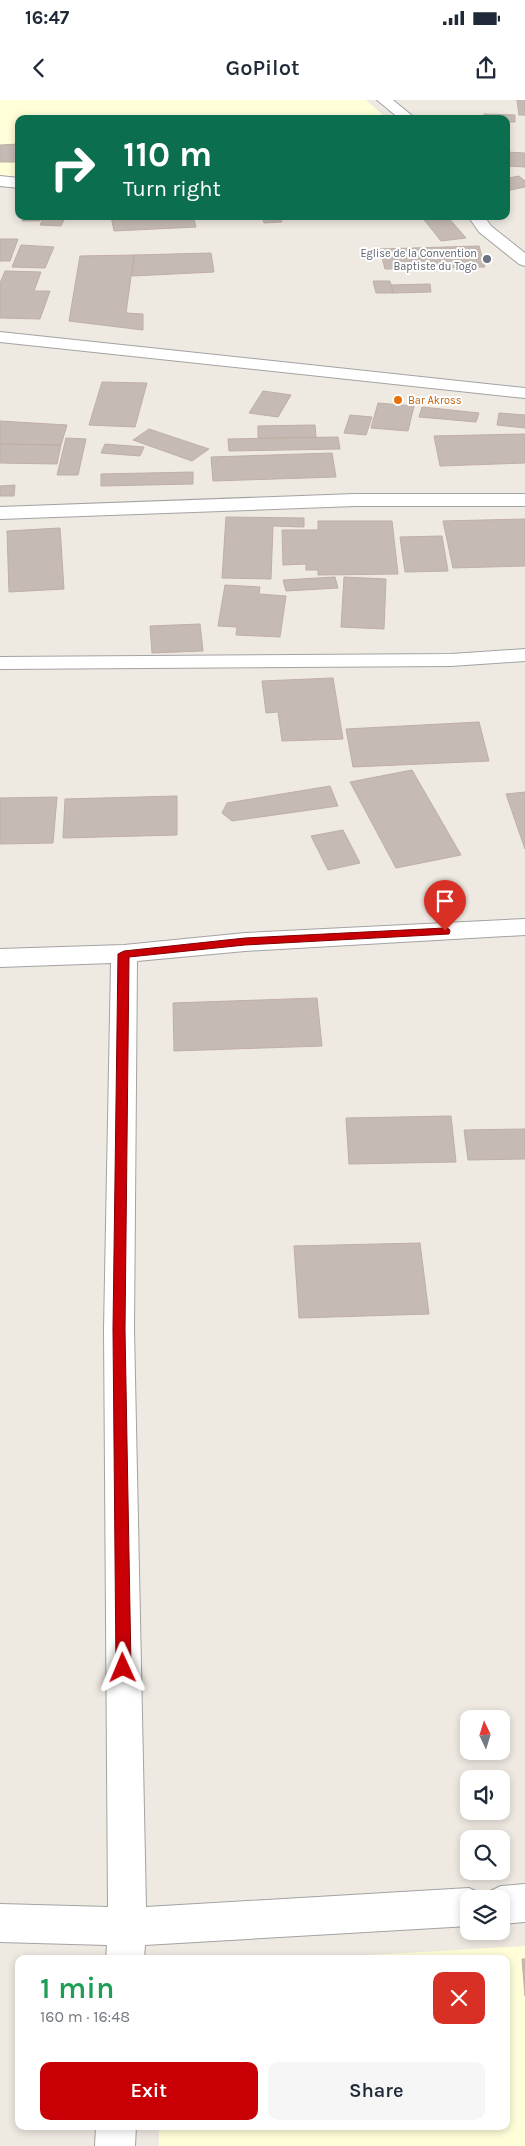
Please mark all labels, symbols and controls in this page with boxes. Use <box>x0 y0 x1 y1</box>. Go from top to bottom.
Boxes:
text: 16:47 <box>25 7 69 29</box>
icon: back <box>25 54 53 82</box>
icon: share <box>472 54 500 82</box>
text: GoPilot <box>225 55 300 81</box>
text: 110 m <box>123 134 212 175</box>
icon: right <box>40 135 105 200</box>
text: Turn right <box>123 176 221 202</box>
place label: Eglise de la Convention Baptiste du Togo <box>360 247 477 273</box>
marker: Eglise de la Convention Baptiste du Togo <box>481 253 493 265</box>
marker: Bar Akross <box>392 394 404 406</box>
place label: Bar Akross <box>408 394 462 407</box>
pin <box>424 880 466 931</box>
icon: arrive <box>431 887 459 915</box>
position arrow <box>96 1641 148 1693</box>
north arrow <box>460 1710 510 1760</box>
map controls <box>460 1710 510 1940</box>
button: sound <box>460 1770 510 1820</box>
button: search <box>460 1830 510 1880</box>
button: layers <box>460 1890 510 1940</box>
text: 1 min <box>40 1970 114 2006</box>
button: close <box>433 1972 485 2024</box>
text: 160 m · 16:48 <box>40 2007 130 2026</box>
button: Exit <box>40 2062 258 2120</box>
button: Share <box>268 2062 485 2120</box>

